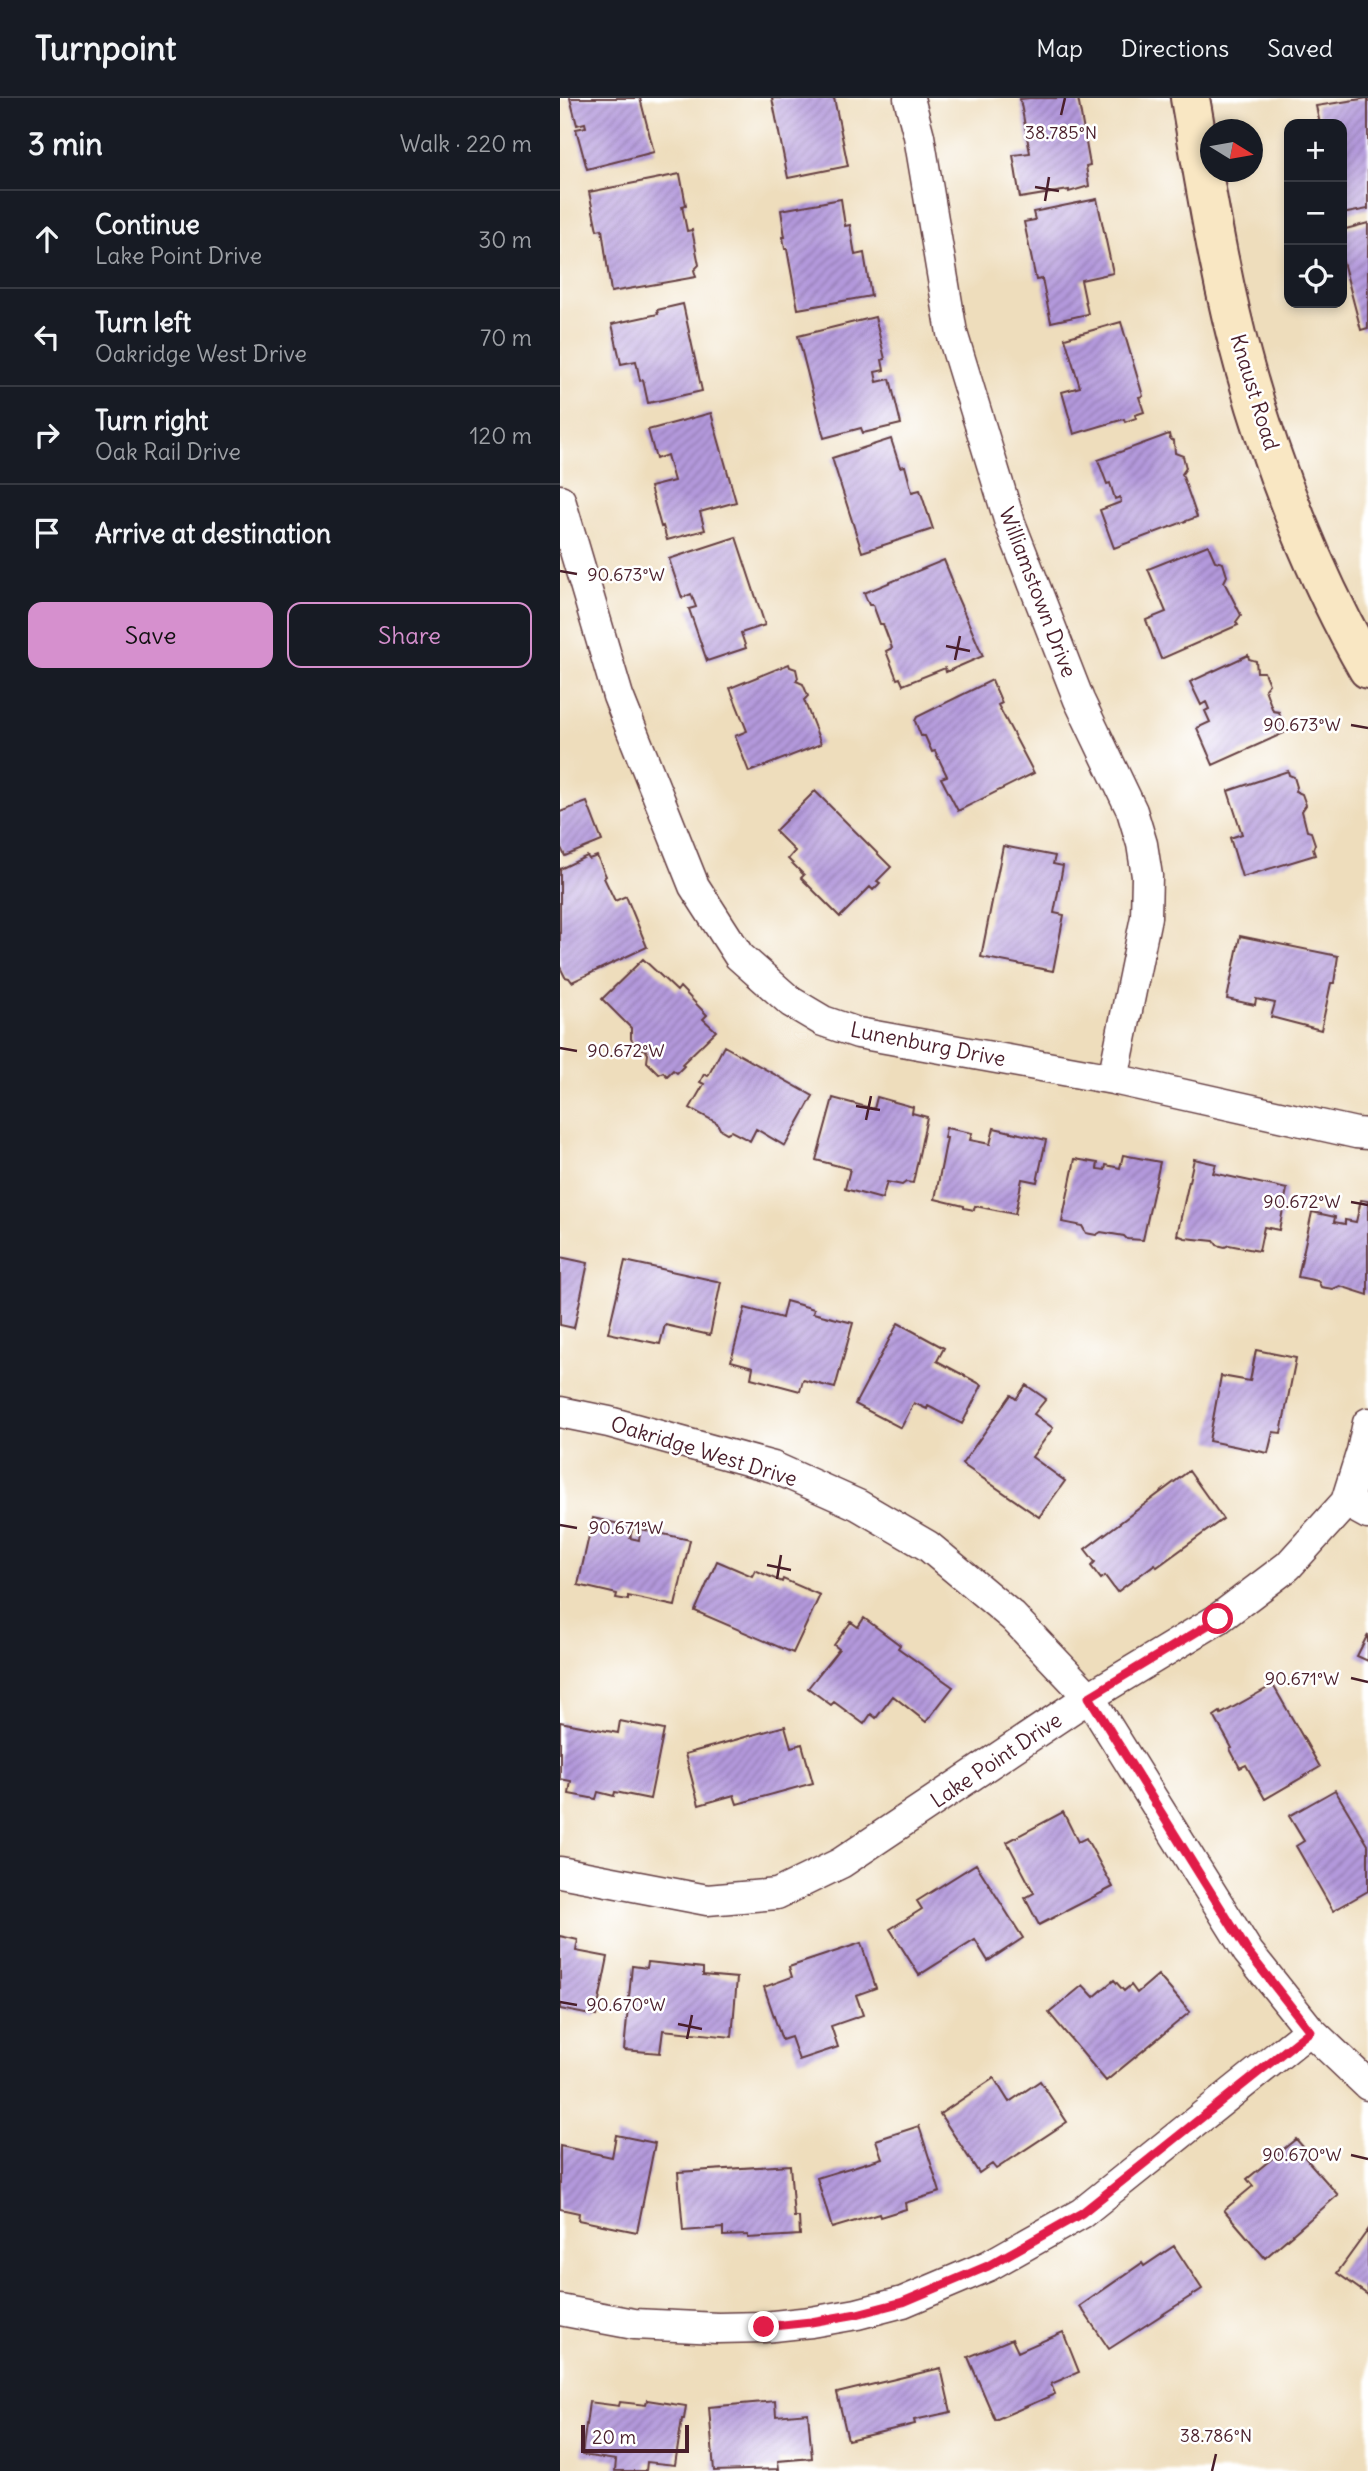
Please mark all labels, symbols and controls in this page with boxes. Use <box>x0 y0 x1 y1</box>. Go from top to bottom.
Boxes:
text: Turnpoint <box>35 27 176 69</box>
text: Map <box>1036 33 1083 63</box>
text: Directions <box>1121 33 1229 63</box>
text: Saved <box>1267 33 1333 63</box>
north arrow <box>1200 119 1263 182</box>
map controls <box>1284 119 1347 308</box>
button: + <box>1284 119 1347 182</box>
text: 38.785°N <box>1025 121 1097 144</box>
text: 3 min <box>28 125 103 163</box>
text: Walk · 220 m <box>400 129 532 158</box>
button: − <box>1284 182 1347 245</box>
text: Continue <box>95 208 200 241</box>
icon: ahead <box>28 220 66 258</box>
text: 30 m <box>478 225 532 254</box>
text: Lake Point Drive <box>95 241 262 270</box>
button: locate <box>1284 245 1347 308</box>
text: Turn left <box>95 306 191 339</box>
icon: left <box>28 318 66 356</box>
text: 70 m <box>480 323 532 352</box>
street label: Knaust Road <box>1225 331 1285 453</box>
text: Oakridge West Drive <box>95 339 307 368</box>
text: Turn right <box>95 404 208 437</box>
icon: right <box>28 416 66 454</box>
text: 120 m <box>469 421 532 450</box>
text: Oak Rail Drive <box>95 437 241 466</box>
street label: Williamstown Drive <box>993 503 1083 681</box>
icon: arrive <box>28 514 66 552</box>
text: Arrive at destination <box>95 517 331 550</box>
text: 90.673°W <box>587 563 665 586</box>
button: Save <box>28 602 273 668</box>
button: Share <box>287 602 532 668</box>
text: 90.673°W <box>1263 713 1341 736</box>
street label: Lunenburg Drive <box>848 1016 1008 1072</box>
text: 90.672°W <box>587 1039 665 1062</box>
text: 90.672°W <box>1263 1190 1341 1213</box>
street label: Oakridge West Drive <box>608 1410 800 1492</box>
text: 90.671°W <box>589 1516 663 1539</box>
route start <box>1202 1603 1233 1634</box>
text: 90.671°W <box>1265 1667 1339 1690</box>
street label: Lake Point Drive <box>925 1706 1067 1814</box>
text: 90.670°W <box>586 1993 666 2016</box>
text: 90.670°W <box>1262 2143 1342 2166</box>
route end <box>748 2311 779 2342</box>
scale bar <box>581 2422 690 2454</box>
text: 38.786°N <box>1180 2424 1252 2447</box>
text: 20 m <box>592 2425 636 2449</box>

